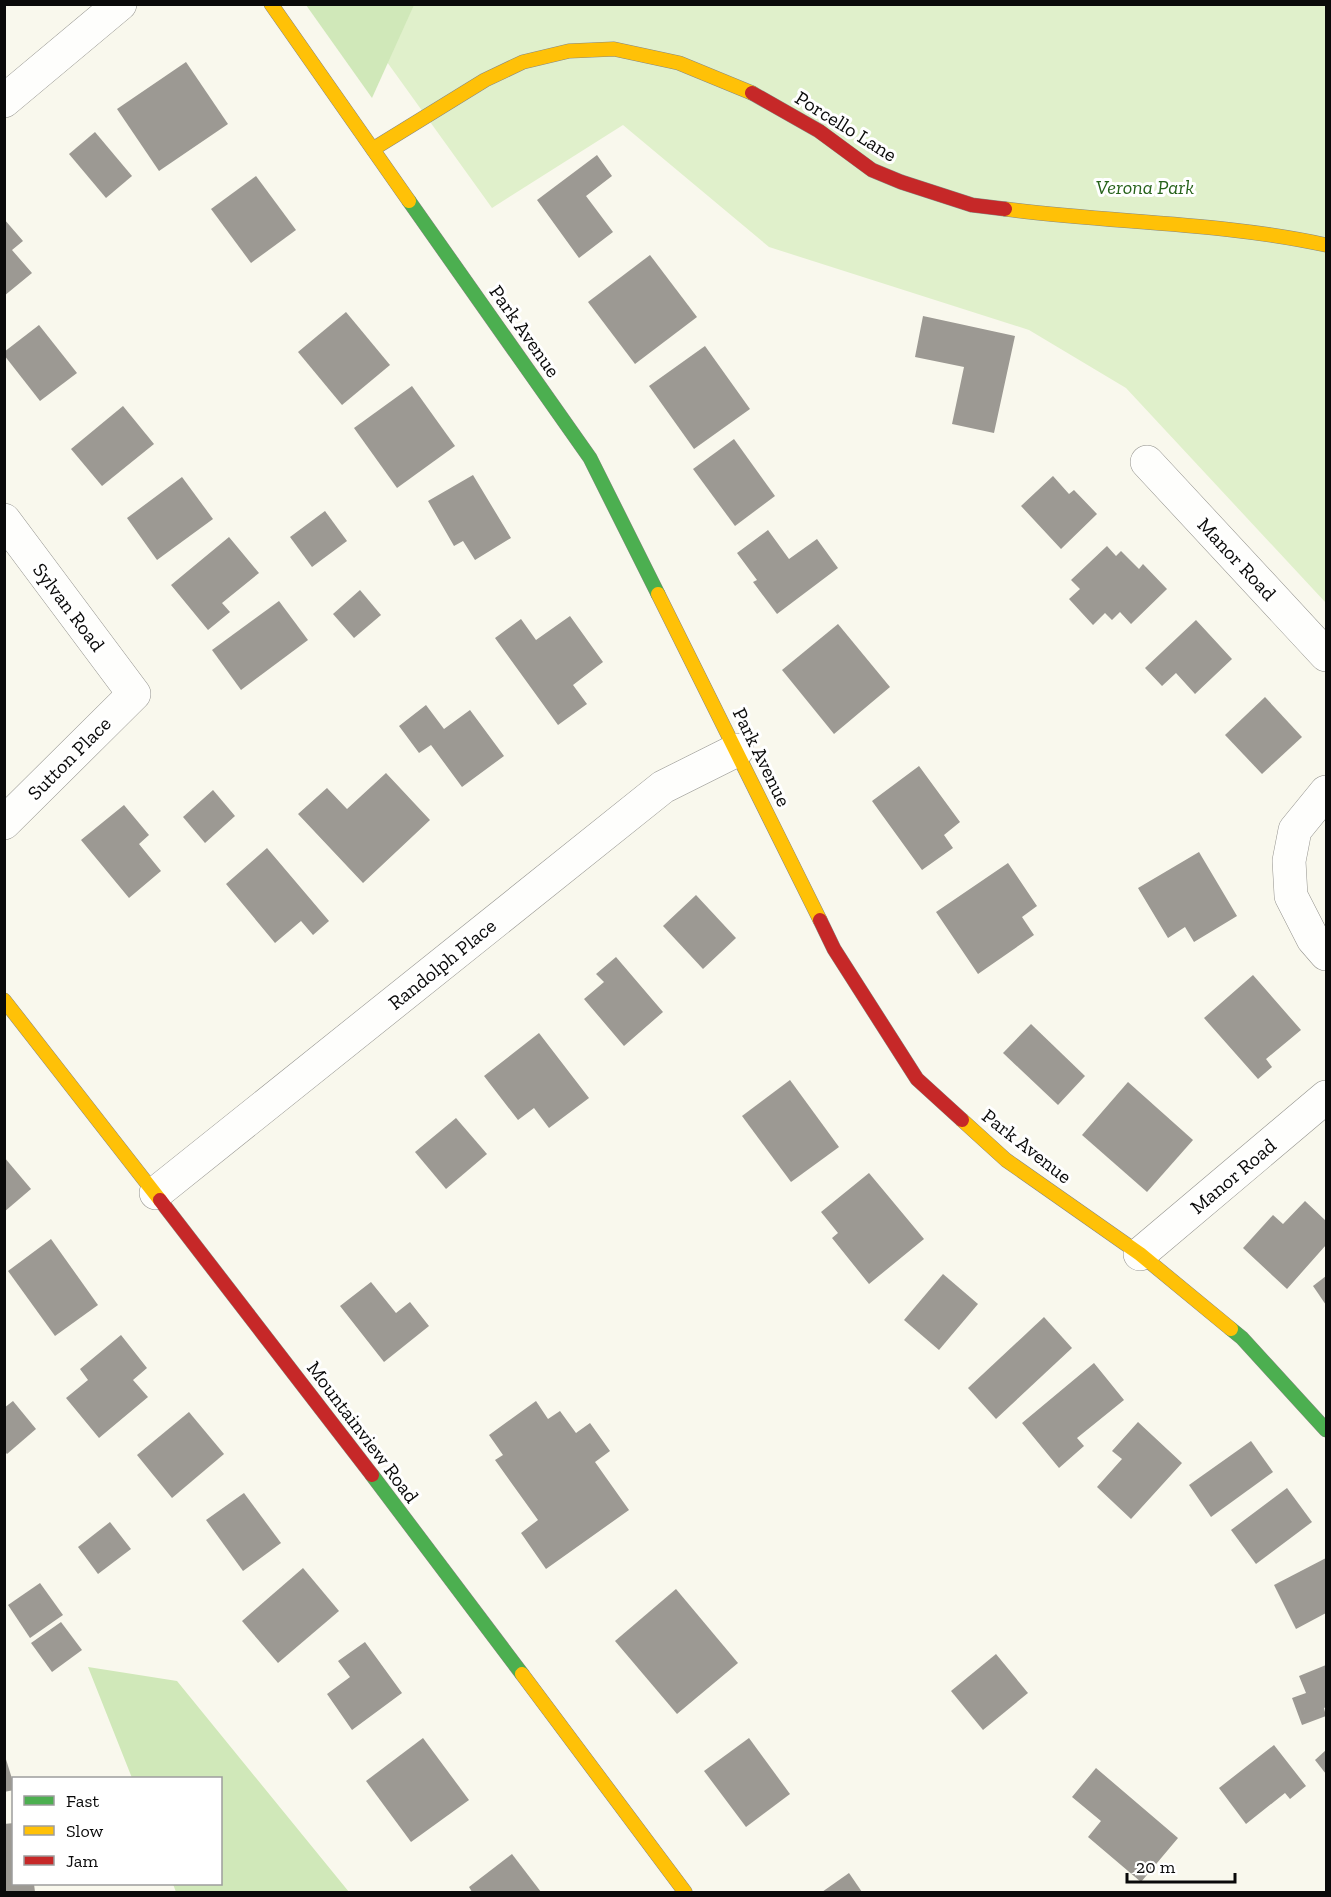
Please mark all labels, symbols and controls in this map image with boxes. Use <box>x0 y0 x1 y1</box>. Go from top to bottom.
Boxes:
street label: Porcello Lane <box>791 85 901 167</box>
park label: Verona Park <box>1096 175 1194 199</box>
street label: Park Avenue <box>484 280 566 382</box>
street label: Manor Road <box>1193 513 1281 605</box>
street label: Sylvan Road <box>28 558 110 656</box>
street label: Park Avenue <box>728 704 796 810</box>
street label: Sutton Place <box>22 711 116 805</box>
street label: Randolph Place <box>383 913 501 1015</box>
street label: Park Avenue <box>977 1104 1077 1188</box>
street label: Manor Road <box>1185 1133 1281 1219</box>
street label: Mountainview Road <box>302 1356 424 1508</box>
legend <box>12 1777 222 1885</box>
text: Fast <box>66 1790 99 1812</box>
text: Slow <box>66 1820 103 1842</box>
scale bar <box>1127 1846 1235 1884</box>
text: Jam <box>66 1850 98 1872</box>
text: 20 m <box>1136 1856 1176 1878</box>

